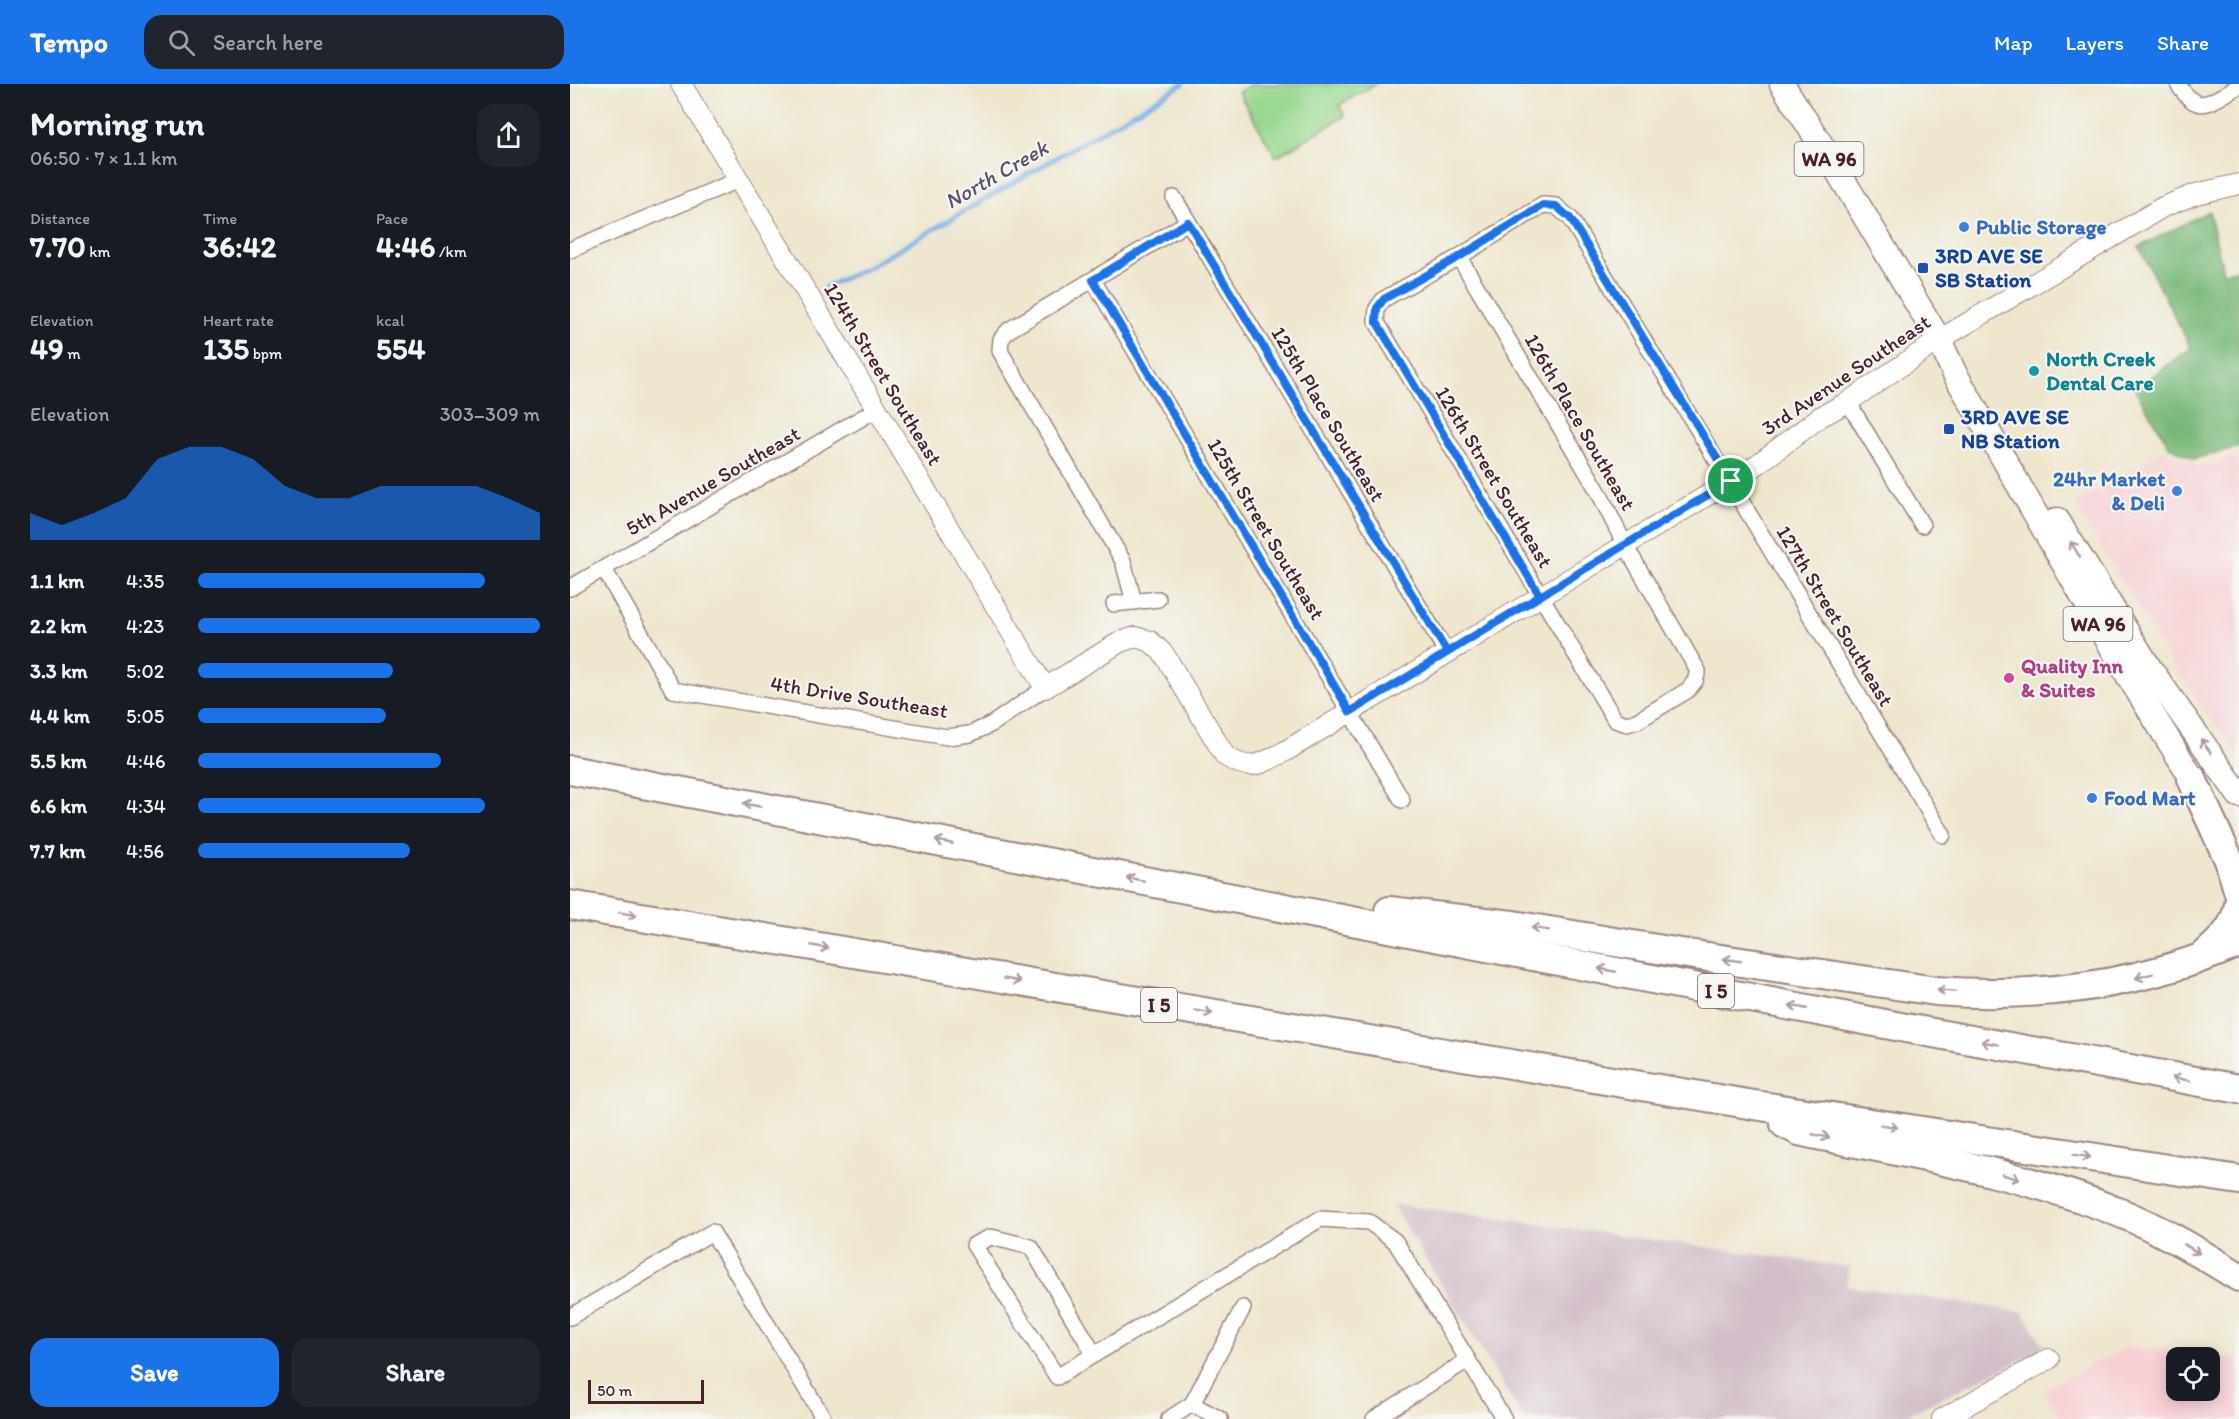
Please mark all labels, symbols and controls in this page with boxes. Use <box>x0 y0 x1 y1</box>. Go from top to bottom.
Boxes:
search box <box>144 15 564 69</box>
text: Tempo <box>30 25 108 59</box>
icon: search <box>165 26 198 59</box>
text: Search here <box>213 29 323 56</box>
text: Map <box>1994 30 2033 55</box>
text: Layers <box>2066 30 2124 55</box>
text: Share <box>2157 30 2209 55</box>
text: Morning run <box>30 104 205 143</box>
button: share <box>477 104 540 167</box>
water label: North Creek <box>940 133 1054 215</box>
road number: WA 96 <box>1794 142 1864 176</box>
text: 06:50 · 7 × 1.1 km <box>30 146 178 170</box>
text: Distance <box>30 209 90 228</box>
text: Time <box>203 209 237 228</box>
text: Pace <box>376 209 408 228</box>
place label: Public Storage <box>1976 214 2106 240</box>
marker: Public Storage <box>1957 220 1971 234</box>
text: 7.70 <box>30 228 86 265</box>
text: 36:42 <box>203 228 276 265</box>
text: 4:46 <box>376 228 435 265</box>
text: km <box>86 242 110 261</box>
text: /km <box>435 242 467 261</box>
place label: 3RD AVE SE SB Station <box>1935 243 2043 292</box>
marker: 3RD AVE SE SB Station <box>1916 261 1930 275</box>
street label: 124th Street Southeast <box>819 278 948 470</box>
street label: 3rd Avenue Southeast <box>1757 309 1935 440</box>
text: Elevation <box>30 311 94 330</box>
text: Heart rate <box>203 311 274 330</box>
text: kcal <box>376 311 404 330</box>
street label: 125th Place Southeast <box>1266 322 1391 506</box>
street label: 126th Place Southeast <box>1520 329 1641 515</box>
text: 49 <box>30 330 64 367</box>
text: 135 <box>203 330 249 367</box>
text: 554 <box>376 330 426 367</box>
text: m <box>64 344 81 363</box>
text: bpm <box>249 344 282 363</box>
place label: North Creek Dental Care <box>2046 346 2156 395</box>
marker: North Creek Dental Care <box>2027 364 2041 378</box>
street label: 126th Street Southeast <box>1430 381 1559 572</box>
text: Elevation <box>30 402 109 426</box>
text: 303–309 m <box>440 402 540 426</box>
place label: 3RD AVE SE NB Station <box>1961 404 2069 453</box>
street label: 5th Avenue Southeast <box>621 420 804 541</box>
marker: 3RD AVE SE NB Station <box>1942 422 1956 436</box>
street label: 125th Street Southeast <box>1202 434 1331 624</box>
pin <box>1705 455 1756 506</box>
icon: arrive <box>1714 464 1747 497</box>
place label: 24hr Market & Deli <box>2053 466 2165 515</box>
marker: 24hr Market & Deli <box>2170 484 2184 498</box>
street label: 127th Street Southeast <box>1772 521 1899 711</box>
one-way arrow <box>2069 541 2081 558</box>
text: 1.1 km <box>30 569 84 593</box>
text: 4:35 <box>126 569 164 593</box>
road number: WA 96 <box>2064 607 2132 641</box>
text: 2.2 km <box>30 614 87 638</box>
text: 4:23 <box>126 614 164 638</box>
place label: Quality Inn & Suites <box>2021 653 2124 702</box>
text: 3.3 km <box>30 659 88 683</box>
text: 5:02 <box>126 659 164 683</box>
street label: 4th Drive Southeast <box>769 670 950 723</box>
marker: Quality Inn & Suites <box>2002 671 2016 685</box>
text: 4.4 km <box>30 704 90 728</box>
text: 5:05 <box>126 704 164 728</box>
one-way arrow <box>2200 739 2212 755</box>
text: 5.5 km <box>30 749 87 773</box>
text: 4:46 <box>126 749 166 773</box>
place label: Food Mart <box>2104 785 2196 810</box>
marker: Food Mart <box>2085 791 2099 805</box>
text: 6.6 km <box>30 794 87 818</box>
text: 4:34 <box>126 794 166 818</box>
one-way arrow <box>743 799 763 810</box>
one-way arrow <box>935 836 954 847</box>
text: 7.7 km <box>30 839 86 863</box>
text: 4:56 <box>126 839 164 863</box>
one-way arrow <box>1126 873 1146 884</box>
one-way arrow <box>617 909 637 920</box>
one-way arrow <box>1530 923 1550 934</box>
one-way arrow <box>810 942 829 953</box>
one-way arrow <box>1723 955 1742 966</box>
one-way arrow <box>1597 964 1617 975</box>
one-way arrow <box>2135 970 2154 982</box>
one-way arrow <box>1002 974 1022 985</box>
road number: I 5 <box>1698 974 1734 1008</box>
one-way arrow <box>1936 985 1956 996</box>
road number: I 5 <box>1141 988 1177 1022</box>
one-way arrow <box>1789 1001 1808 1012</box>
one-way arrow <box>1194 1007 1214 1018</box>
one-way arrow <box>1980 1037 2000 1048</box>
one-way arrow <box>2172 1073 2192 1084</box>
one-way arrow <box>1879 1121 1898 1132</box>
one-way arrow <box>1810 1131 1830 1142</box>
one-way arrow <box>2071 1150 2091 1161</box>
one-way arrow <box>2001 1172 2020 1183</box>
one-way arrow <box>2183 1243 2200 1255</box>
button: Save <box>30 1338 279 1407</box>
button: Share <box>291 1338 540 1407</box>
map controls <box>2166 1347 2220 1401</box>
button: locate <box>2166 1347 2220 1401</box>
scale bar <box>588 1377 704 1404</box>
text: 50 m <box>597 1381 632 1400</box>

